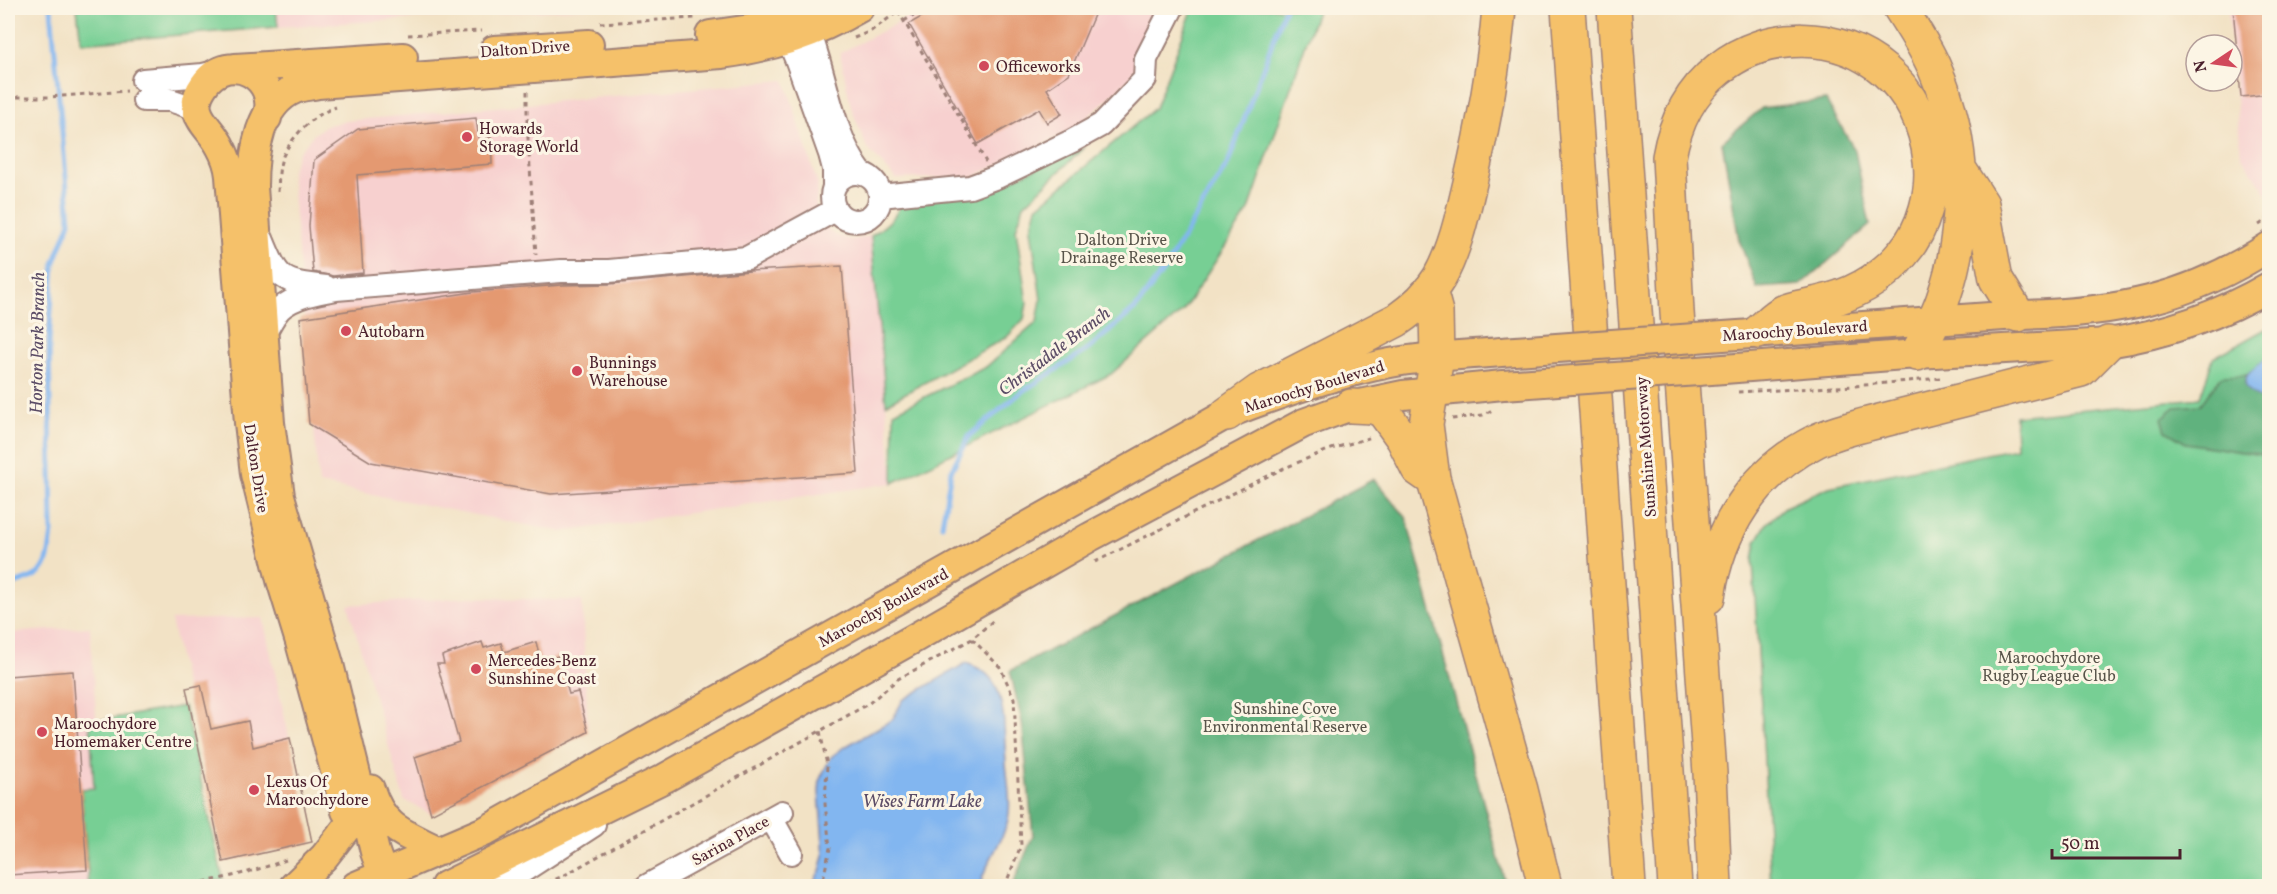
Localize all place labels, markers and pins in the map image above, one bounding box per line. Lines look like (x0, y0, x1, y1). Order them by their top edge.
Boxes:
place label: Officeworks (996, 57, 1081, 79)
marker: Officeworks (977, 59, 991, 73)
place label: Howards Storage World (479, 119, 579, 159)
marker: Howards Storage World (460, 130, 474, 144)
place label: Autobarn (358, 322, 425, 344)
marker: Autobarn (339, 324, 353, 338)
place label: Bunnings Warehouse (589, 353, 668, 393)
marker: Bunnings Warehouse (570, 364, 584, 378)
place label: Mercedes-Benz Sunshine Coast (488, 651, 597, 691)
marker: Mercedes-Benz Sunshine Coast (469, 662, 483, 676)
place label: Maroochydore Homemaker Centre (54, 714, 192, 754)
marker: Maroochydore Homemaker Centre (35, 725, 49, 739)
place label: Lexus Of Maroochydore (266, 772, 369, 812)
marker: Lexus Of Maroochydore (247, 783, 261, 797)

